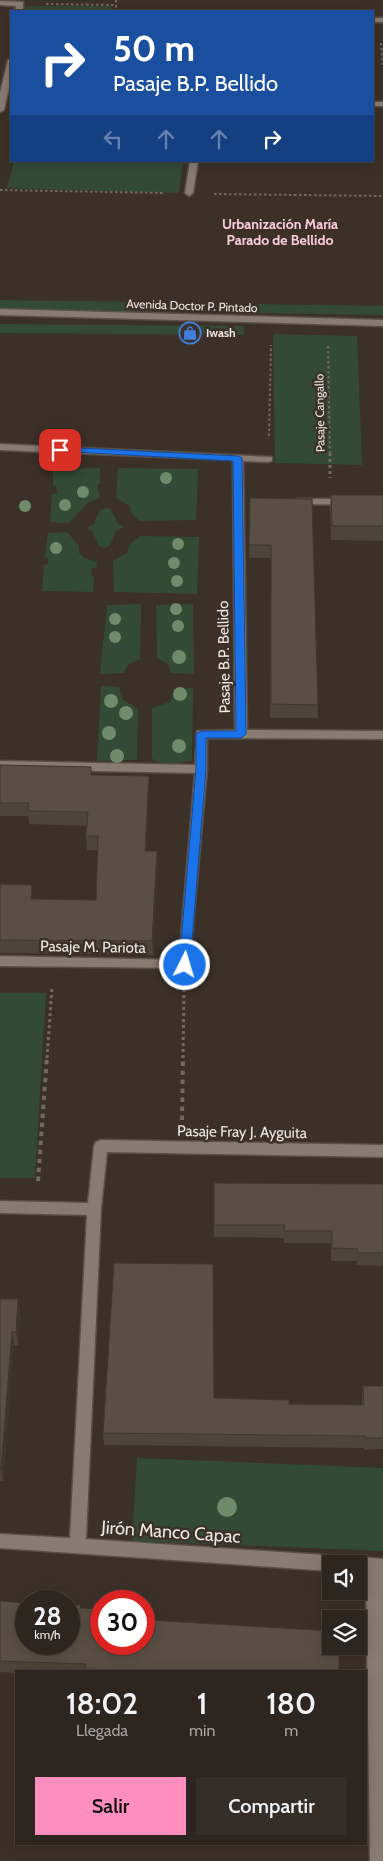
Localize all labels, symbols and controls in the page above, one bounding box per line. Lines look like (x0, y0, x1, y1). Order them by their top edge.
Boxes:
text: 50 m (113, 27, 195, 70)
icon: right (30, 30, 95, 95)
text: Pasaje B.P. Bellido (113, 70, 278, 97)
icon: left (99, 125, 127, 153)
icon: ahead (152, 125, 180, 153)
icon: ahead (205, 125, 233, 153)
icon: right (258, 125, 286, 153)
district label: Urbanización María Parado de Bellido (222, 215, 338, 249)
street label: Avenida Doctor P. Pintado (126, 296, 258, 315)
shop icon: Iwash (178, 321, 202, 345)
place label: Iwash (206, 325, 236, 340)
street label: Pasaje Cangallo (311, 373, 328, 452)
pin (39, 429, 81, 471)
icon: arrive (46, 436, 74, 464)
street label: Pasaje B.P. Bellido (214, 601, 234, 713)
street label: Pasaje M. Pariota (40, 937, 147, 957)
position arrow (158, 938, 210, 990)
street label: Pasaje Fray J. Ayguita (177, 1122, 308, 1142)
street label: Jirón Manco Capac (100, 1516, 241, 1548)
map controls (322, 1555, 367, 1655)
button: sound (322, 1555, 367, 1600)
speed limit sign: 30 (90, 1590, 155, 1655)
text: 28 (33, 1601, 62, 1631)
button: layers (322, 1610, 367, 1655)
text: km/h (34, 1627, 61, 1642)
text: 18:02 (66, 1685, 138, 1722)
text: 1 (197, 1685, 207, 1722)
text: 180 (266, 1685, 316, 1722)
text: Llegada (76, 1721, 128, 1740)
text: min (189, 1721, 215, 1740)
text: m (284, 1721, 298, 1740)
button: Salir (35, 1777, 186, 1835)
button: Compartir (196, 1777, 347, 1835)

